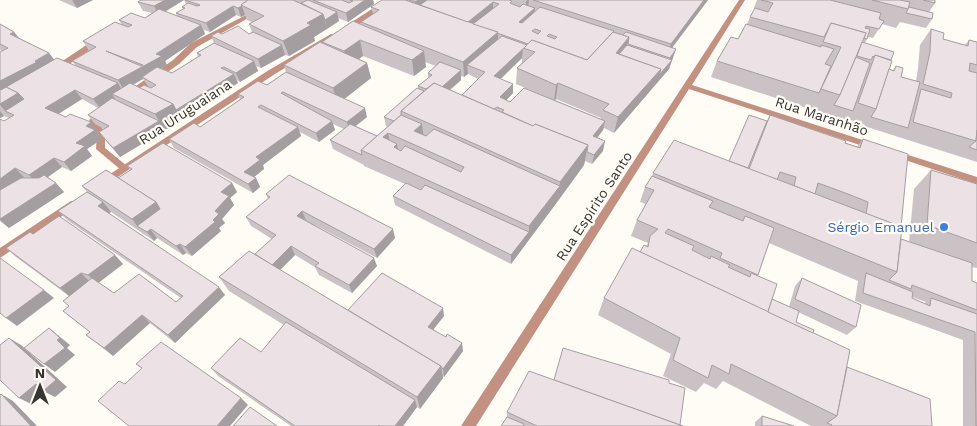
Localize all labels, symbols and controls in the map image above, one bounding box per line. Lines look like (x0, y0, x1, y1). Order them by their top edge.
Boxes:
street label: Rua Uruguaiana (136, 76, 234, 148)
street label: Rua Maranhão (773, 93, 871, 139)
street label: Rua Espírito Santo (553, 148, 635, 264)
place label: Sérgio Emanuel (827, 219, 935, 235)
marker: Sérgio Emanuel (938, 221, 950, 233)
north arrow (15, 361, 65, 411)
text: N (35, 365, 45, 381)

